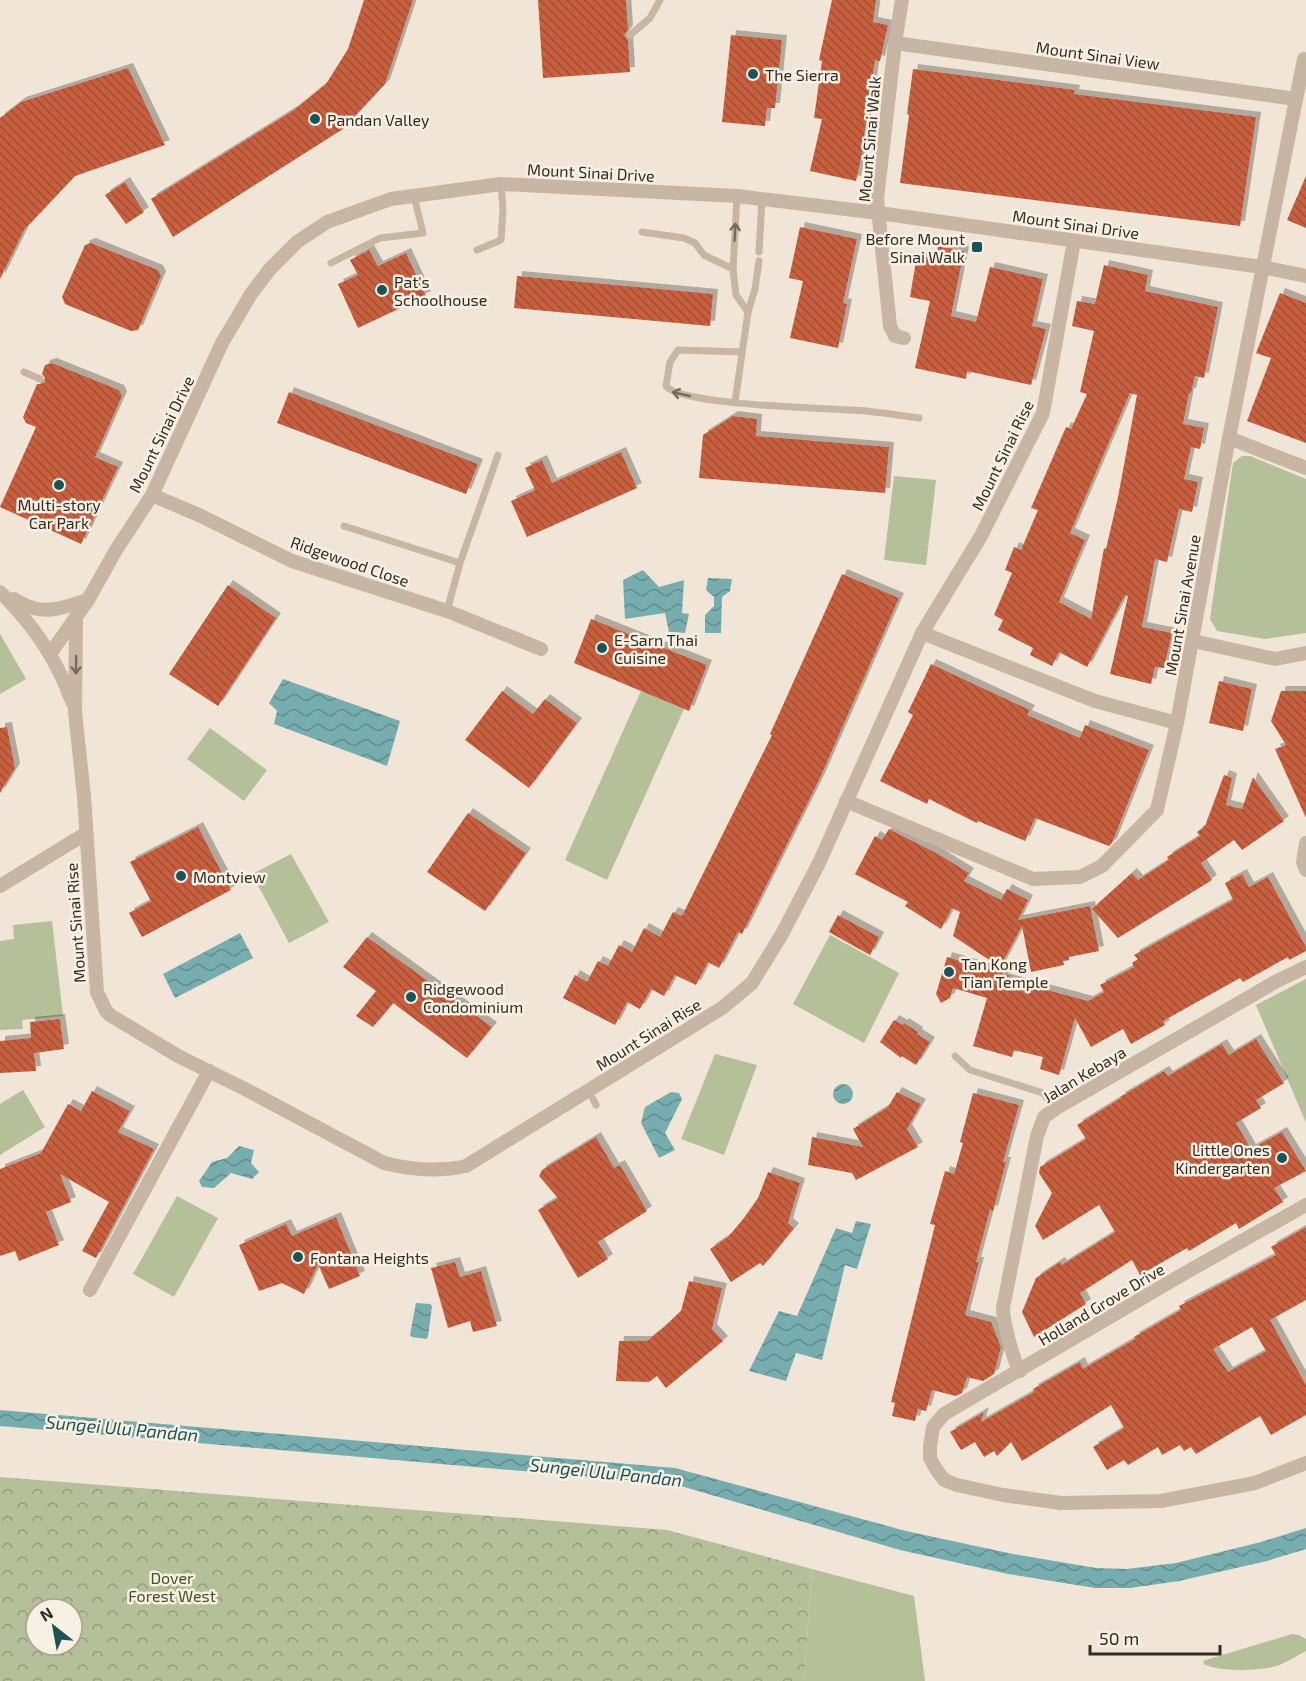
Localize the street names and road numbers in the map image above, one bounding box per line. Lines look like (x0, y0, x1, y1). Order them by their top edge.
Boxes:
street label: Mount Sinai View (1035, 37, 1161, 73)
street label: Mount Sinai Walk (854, 75, 884, 203)
street label: Mount Sinai Drive (527, 159, 655, 185)
street label: Mount Sinai Drive (1011, 206, 1141, 242)
street label: Mount Sinai Drive (124, 372, 198, 496)
street label: Mount Sinai Rise (967, 397, 1037, 513)
street label: Ridgewood Close (288, 532, 412, 590)
street label: Mount Sinai Avenue (1160, 533, 1204, 677)
street label: Mount Sinai Rise (61, 862, 89, 984)
street label: Mount Sinai Rise (592, 994, 704, 1074)
street label: Jalan Kebaya (1039, 1042, 1129, 1106)
street label: Holland Grove Drive (1034, 1259, 1168, 1349)

